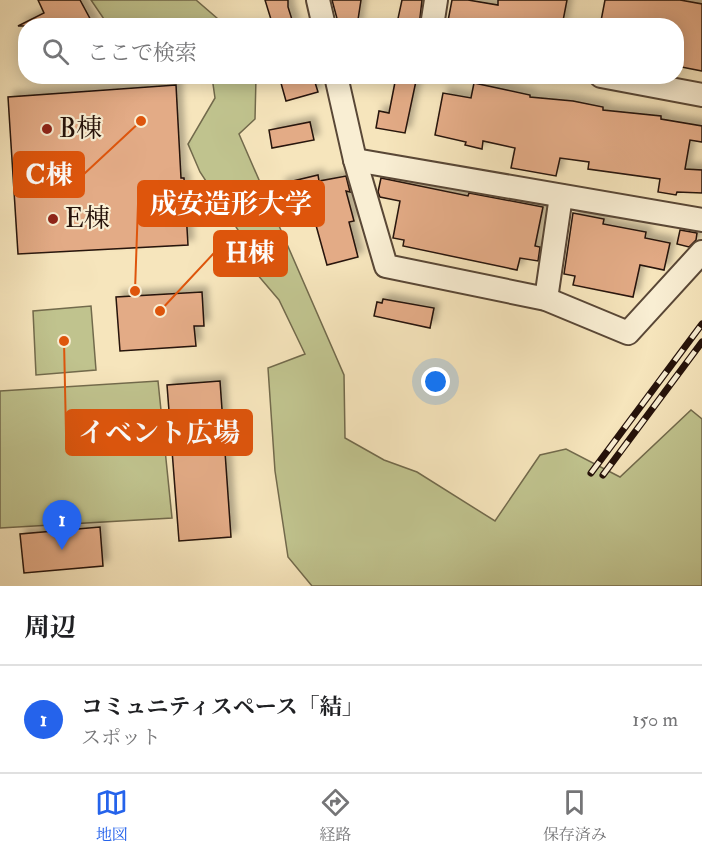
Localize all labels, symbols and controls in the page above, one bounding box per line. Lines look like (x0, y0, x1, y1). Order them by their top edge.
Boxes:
search box (18, 18, 684, 84)
icon: search (39, 35, 72, 68)
text: ここで検索 (87, 39, 197, 67)
place label: B棟 (59, 113, 102, 145)
marker: B棟 (40, 122, 54, 136)
callout: C棟 (14, 152, 84, 197)
text: C棟 (26, 159, 72, 192)
callout: 成安造形大学 (138, 181, 324, 226)
text: 成安造形大学 (150, 188, 312, 221)
place label: E棟 (65, 203, 110, 235)
marker: E棟 (46, 212, 60, 226)
callout: H棟 (214, 231, 287, 276)
text: H棟 (225, 237, 275, 270)
your location (421, 367, 450, 396)
callout: イベント広場 (66, 410, 252, 455)
text: イベント広場 (78, 417, 240, 450)
pin: 1 (42, 500, 82, 550)
text: 周辺 (24, 612, 76, 644)
text: コミュニティスペース「結」 (81, 693, 364, 721)
text: 1 (40, 707, 47, 732)
text: 150 m (632, 707, 678, 732)
text: スポット (81, 725, 161, 750)
tab: 地図 (95, 786, 128, 845)
tab: 経路 (319, 786, 352, 845)
tab: 保存済み (543, 786, 607, 845)

